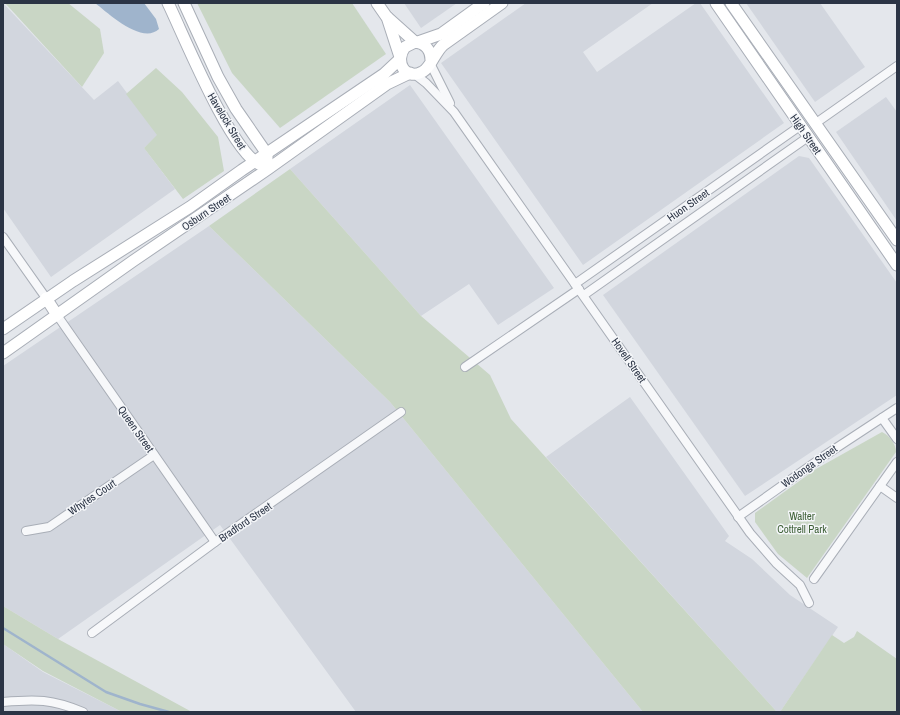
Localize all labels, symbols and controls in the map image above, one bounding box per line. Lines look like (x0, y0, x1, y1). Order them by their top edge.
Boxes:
street label: Havelock Street (205, 90, 250, 152)
street label: High Street (787, 111, 825, 157)
street label: Huon Street (664, 185, 712, 225)
street label: Osburn Street (179, 190, 234, 234)
street label: Hovell Street (608, 335, 650, 386)
street label: Queen Street (115, 403, 157, 455)
street label: Wodonga Street (778, 441, 840, 490)
street label: Whytes Court (65, 476, 119, 518)
street label: Bradford Street (216, 499, 275, 545)
park label: Walter Cottrell Park (777, 509, 827, 536)

